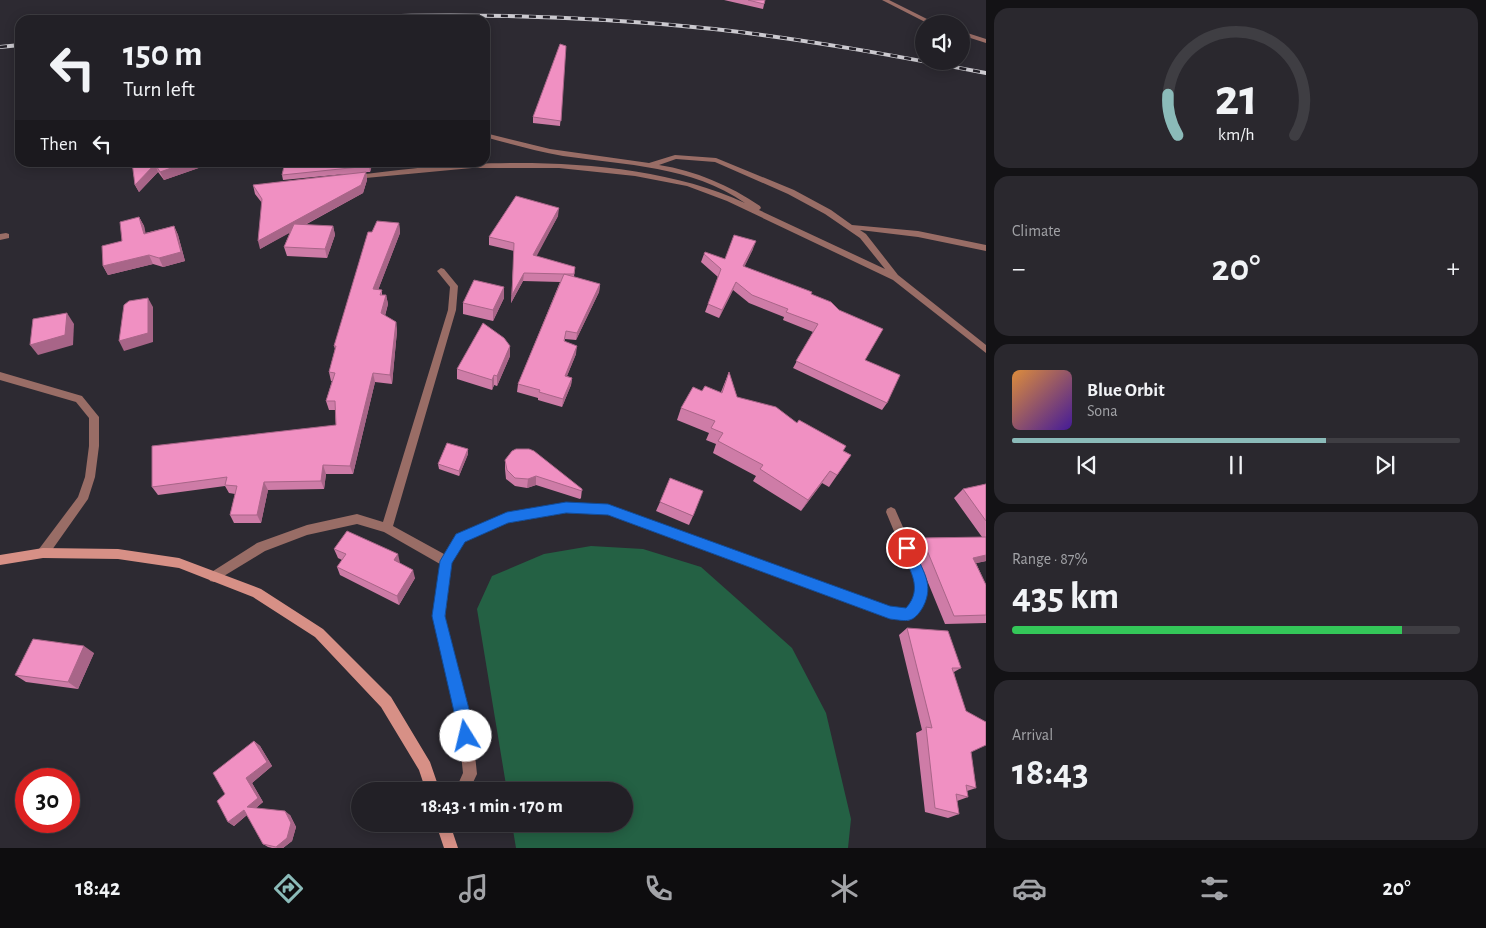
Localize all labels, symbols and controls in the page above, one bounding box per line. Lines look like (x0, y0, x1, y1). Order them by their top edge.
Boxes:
map controls (915, 15, 970, 70)
button: sound (915, 15, 970, 70)
icon: left (40, 35, 105, 100)
text: 150 m (123, 37, 203, 72)
text: 21 (1214, 72, 1258, 124)
text: Turn left (123, 78, 195, 100)
text: km/h (1218, 126, 1254, 144)
icon: left (88, 130, 116, 158)
text: Then (40, 135, 78, 154)
text: Climate (1012, 223, 1061, 239)
text: 20° (1212, 250, 1260, 288)
text: − (1012, 255, 1025, 283)
text: + (1447, 255, 1460, 283)
text: Blue Orbit (1087, 381, 1165, 400)
text: Sona (1087, 403, 1118, 419)
icon: previous (1073, 451, 1101, 479)
icon: pause (1222, 451, 1250, 479)
icon: next (1371, 451, 1399, 479)
pin (886, 527, 928, 569)
icon: arrive (893, 534, 921, 562)
text: Range · 87% (1012, 551, 1088, 567)
text: 435 km (1012, 578, 1119, 616)
position arrow (439, 709, 491, 761)
text: Arrival (1012, 727, 1053, 743)
text: 18:43 (1012, 754, 1089, 792)
speed limit sign: 30 (15, 768, 80, 833)
text: 18:43 · 1 min · 170 m (421, 797, 563, 816)
icon: directions (271, 871, 306, 906)
icon: music (456, 871, 491, 906)
icon: phone (641, 871, 676, 906)
icon: climate (827, 871, 862, 906)
icon: car (1012, 871, 1047, 906)
icon: filters (1197, 871, 1232, 906)
text: 18:42 (75, 877, 120, 899)
text: 20° (1382, 877, 1411, 899)

